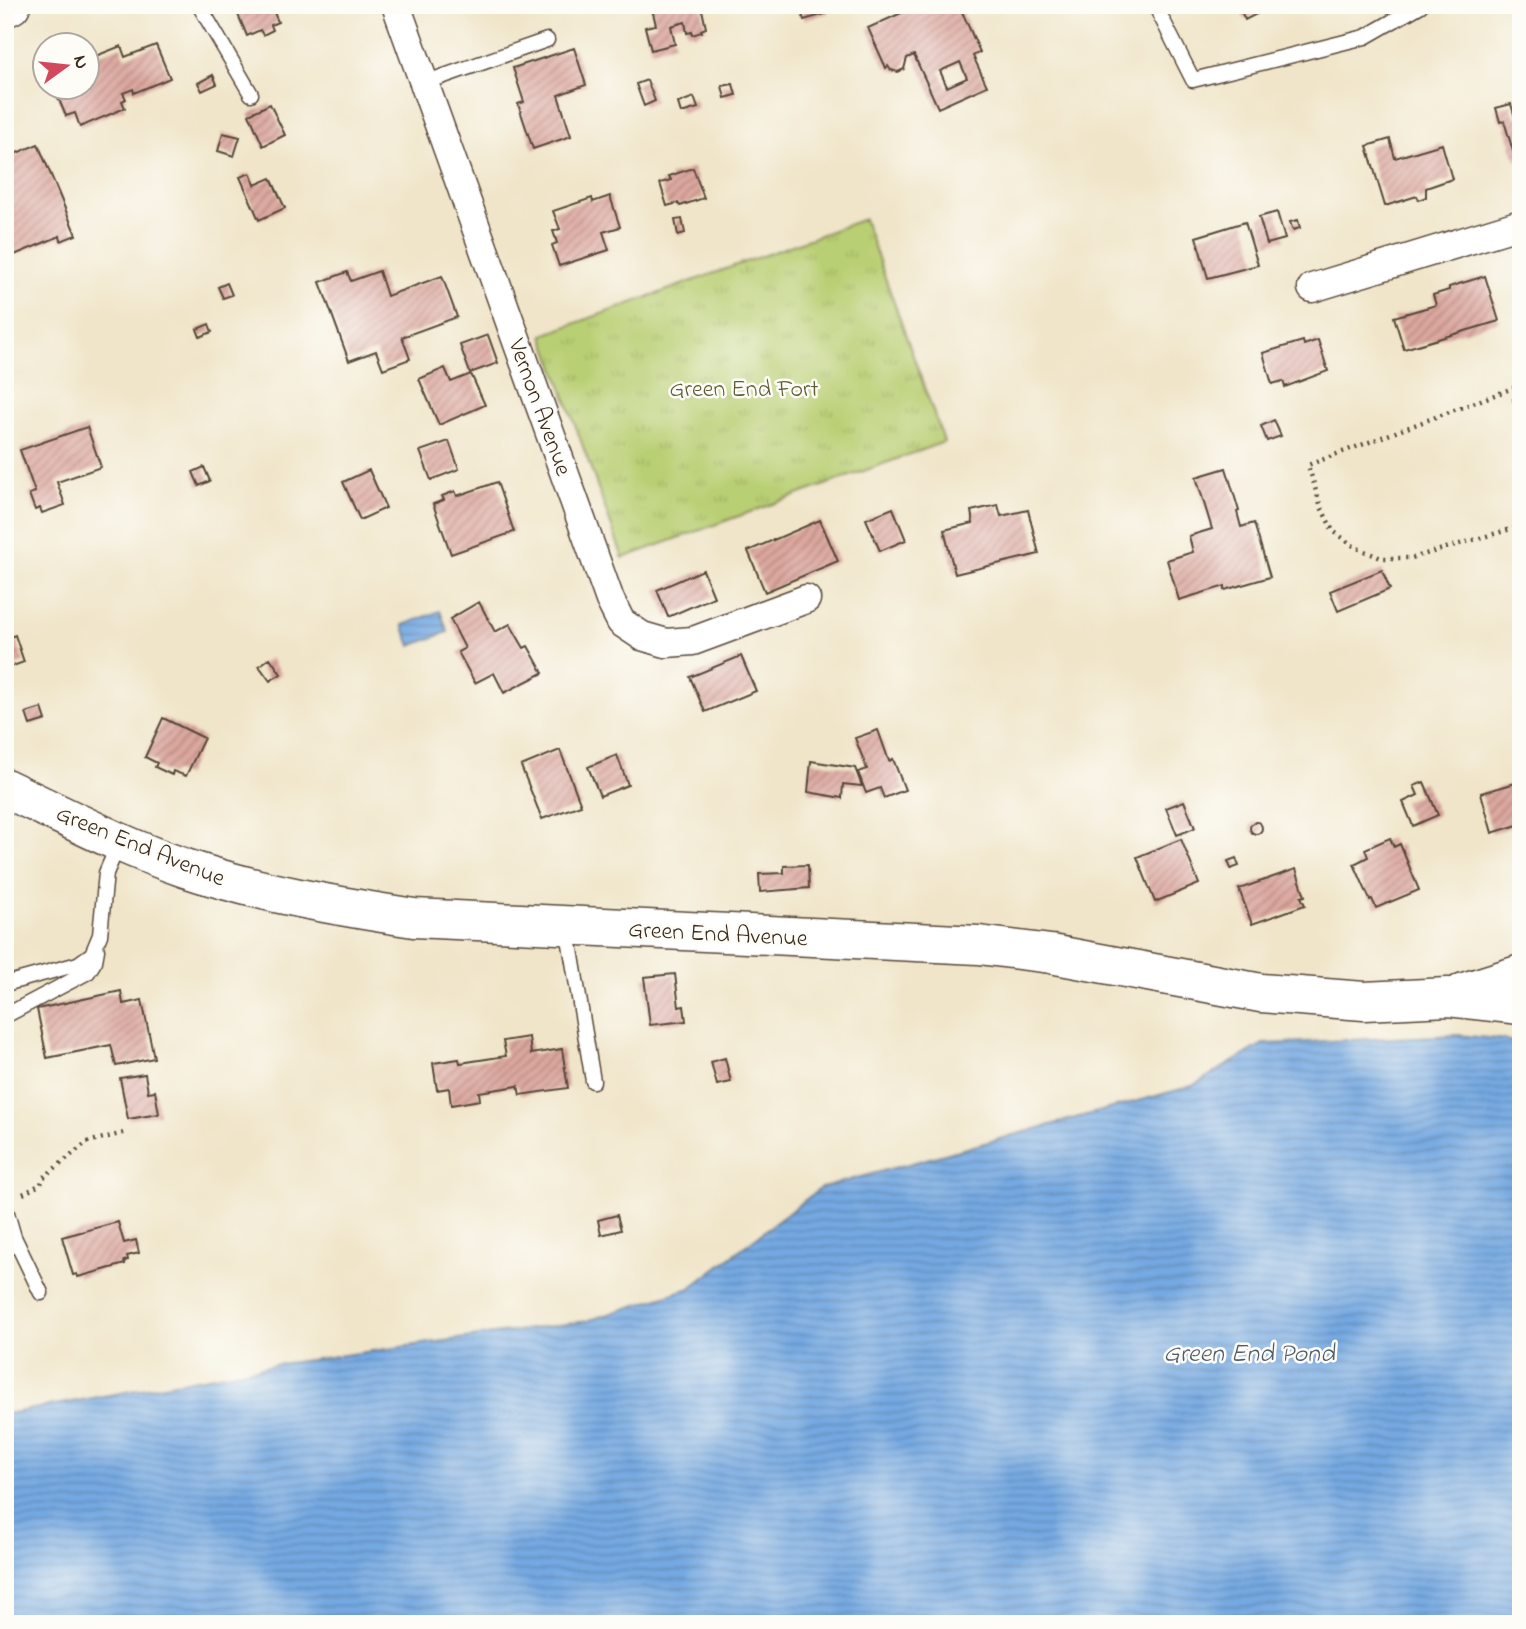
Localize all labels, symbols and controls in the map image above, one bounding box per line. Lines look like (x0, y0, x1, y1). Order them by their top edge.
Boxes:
north arrow (32, 32, 102, 102)
text: N (65, 53, 95, 72)
street label: Vernon Avenue (497, 334, 580, 481)
park label: Green End Fort (669, 373, 819, 408)
street label: Green End Avenue (50, 797, 230, 897)
street label: Green End Avenue (627, 913, 809, 958)
water label: Green End Pond (1163, 1336, 1336, 1374)

